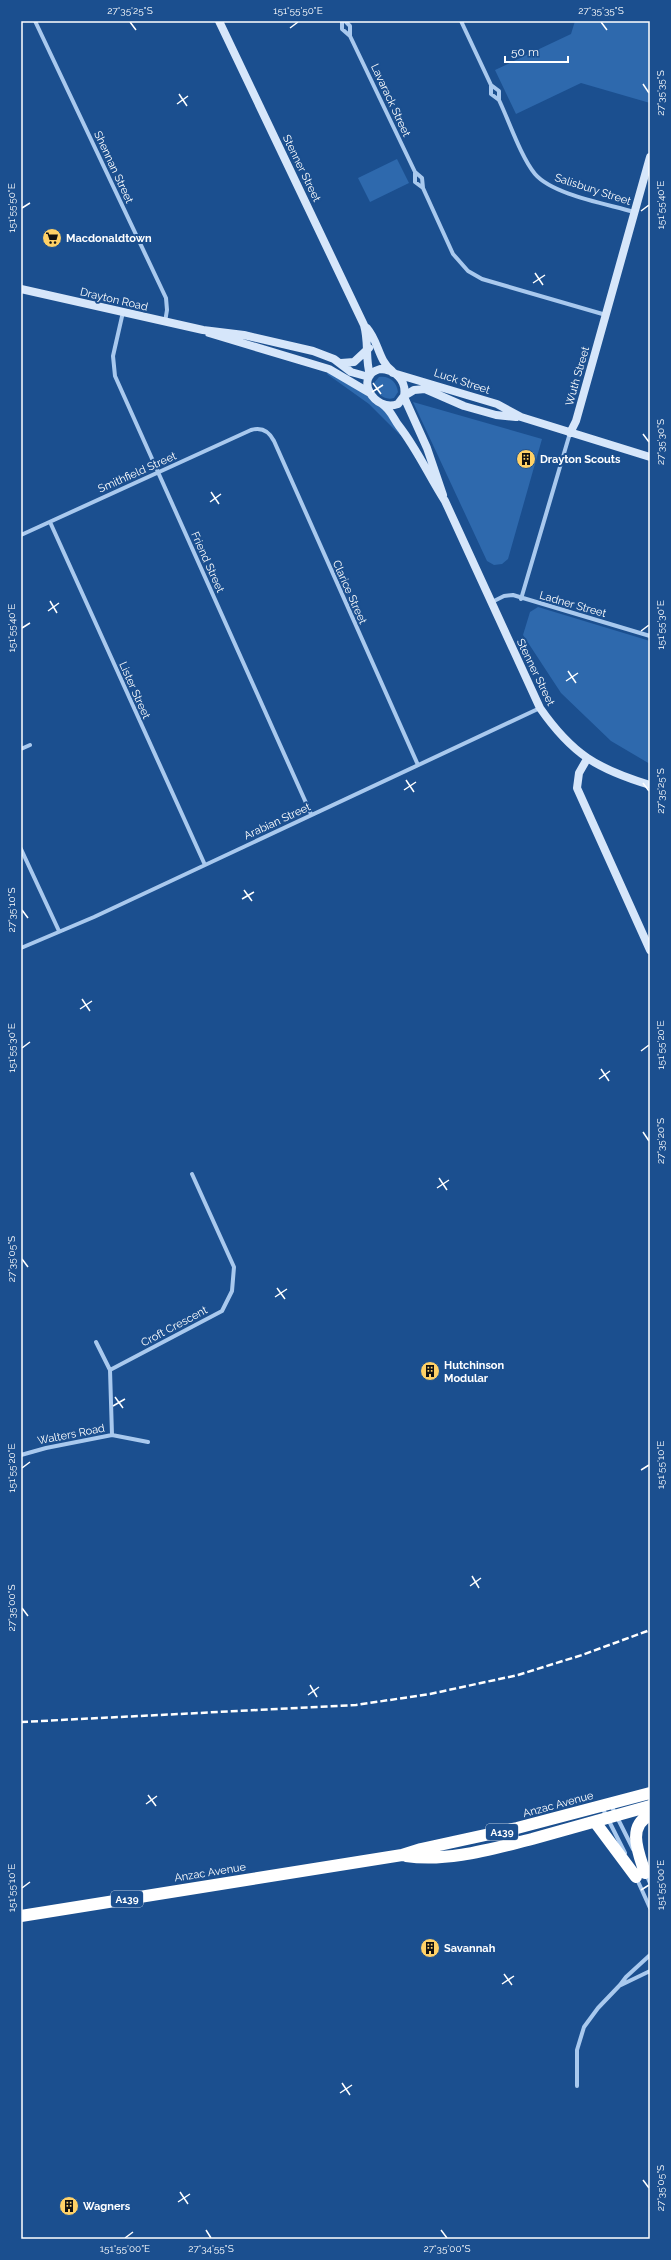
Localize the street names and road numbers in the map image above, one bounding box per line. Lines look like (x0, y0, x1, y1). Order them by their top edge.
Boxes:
street label: Lavarack Street (368, 62, 413, 139)
street label: Shennan Street (91, 129, 136, 206)
street label: Stenner Street (280, 133, 323, 204)
street label: Salisbury Street (553, 171, 633, 208)
street label: Drayton Road (79, 285, 149, 314)
street label: Wuth Street (563, 345, 592, 407)
street label: Luck Street (432, 366, 492, 397)
street label: Smithfield Street (96, 449, 179, 496)
street label: Friend Street (188, 530, 227, 595)
street label: Clarice Street (330, 558, 370, 626)
street label: Ladner Street (538, 589, 608, 620)
street label: Stenner Street (514, 637, 557, 708)
street label: Lister Street (116, 660, 153, 721)
street label: Arabian Street (242, 800, 313, 843)
street label: Croft Crescent (139, 1303, 210, 1349)
street label: Walters Road (36, 1422, 106, 1447)
street label: Anzac Avenue (522, 1789, 595, 1820)
road number: A139 (486, 1824, 518, 1840)
street label: Anzac Avenue (173, 1860, 247, 1885)
road number: A139 (111, 1891, 143, 1907)

